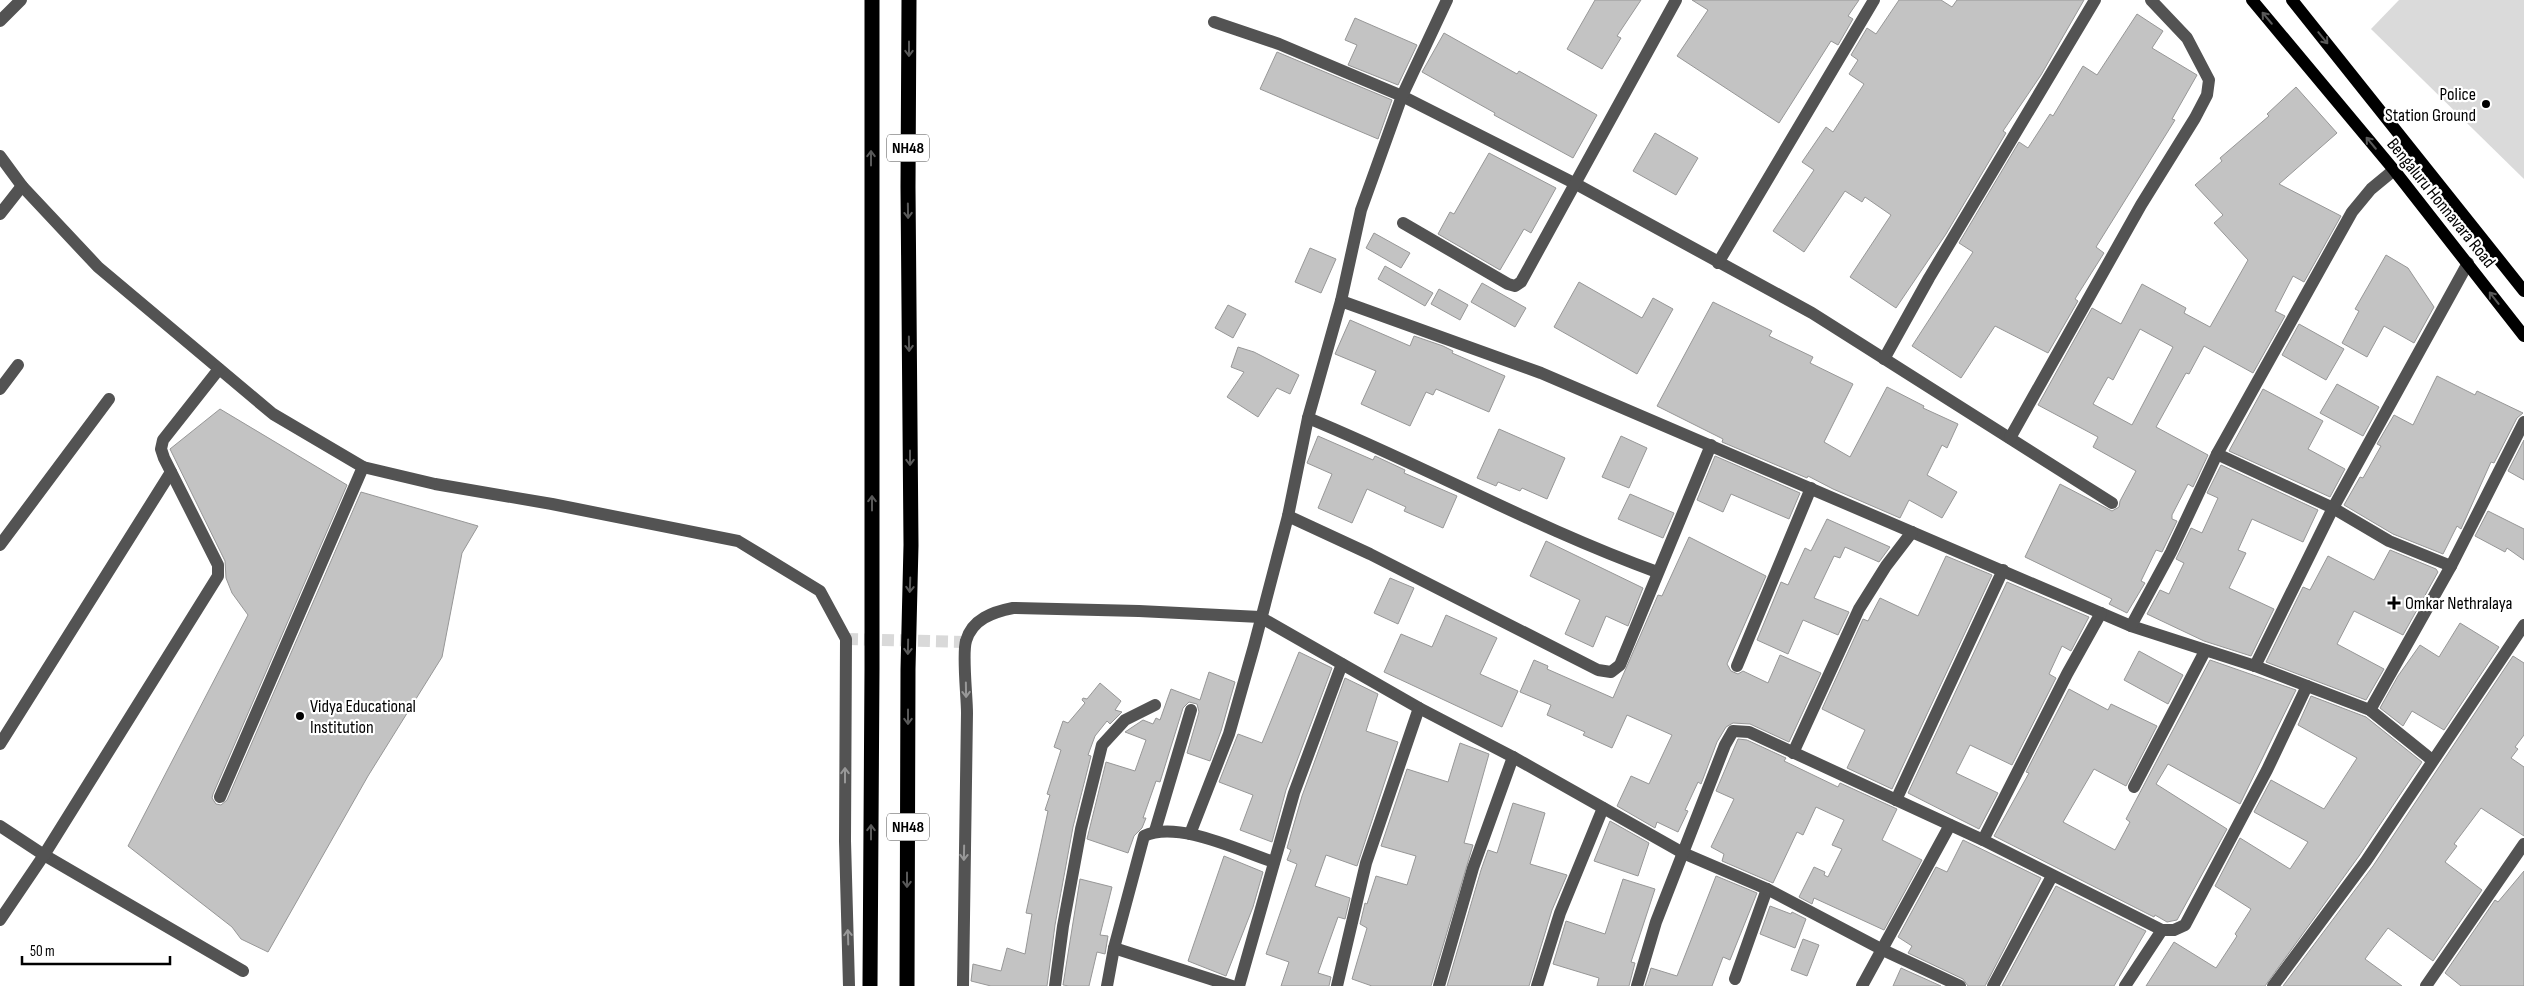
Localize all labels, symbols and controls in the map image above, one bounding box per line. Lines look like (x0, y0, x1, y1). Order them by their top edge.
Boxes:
one-way arrow (2262, 12, 2273, 25)
one-way arrow (2317, 31, 2328, 44)
one-way arrow (904, 40, 914, 56)
place label: Police Station Ground (2385, 84, 2476, 126)
marker: Police Station Ground (2480, 98, 2492, 110)
road number: NH48 (887, 134, 929, 162)
street label: Bengaluru Honnavara Road (2382, 134, 2500, 272)
one-way arrow (2366, 137, 2377, 150)
one-way arrow (866, 150, 876, 166)
one-way arrow (903, 202, 913, 219)
one-way arrow (2489, 292, 2500, 305)
one-way arrow (904, 336, 914, 352)
one-way arrow (905, 450, 915, 466)
one-way arrow (867, 495, 877, 512)
one-way arrow (905, 577, 914, 593)
place label: Omkar Nethralaya (2405, 593, 2512, 614)
marker: Omkar Nethralaya (2387, 596, 2401, 610)
one-way arrow (903, 638, 913, 655)
one-way arrow (962, 682, 971, 698)
place label: Vidya Educational Institution (310, 696, 416, 738)
one-way arrow (903, 709, 913, 725)
marker: Vidya Educational Institution (294, 710, 306, 722)
one-way arrow (840, 767, 850, 784)
road number: NH48 (887, 814, 929, 840)
one-way arrow (866, 825, 876, 841)
one-way arrow (959, 844, 969, 861)
one-way arrow (902, 872, 912, 888)
one-way arrow (843, 930, 853, 946)
scale bar (22, 934, 170, 966)
text: 50 m (30, 942, 55, 961)

